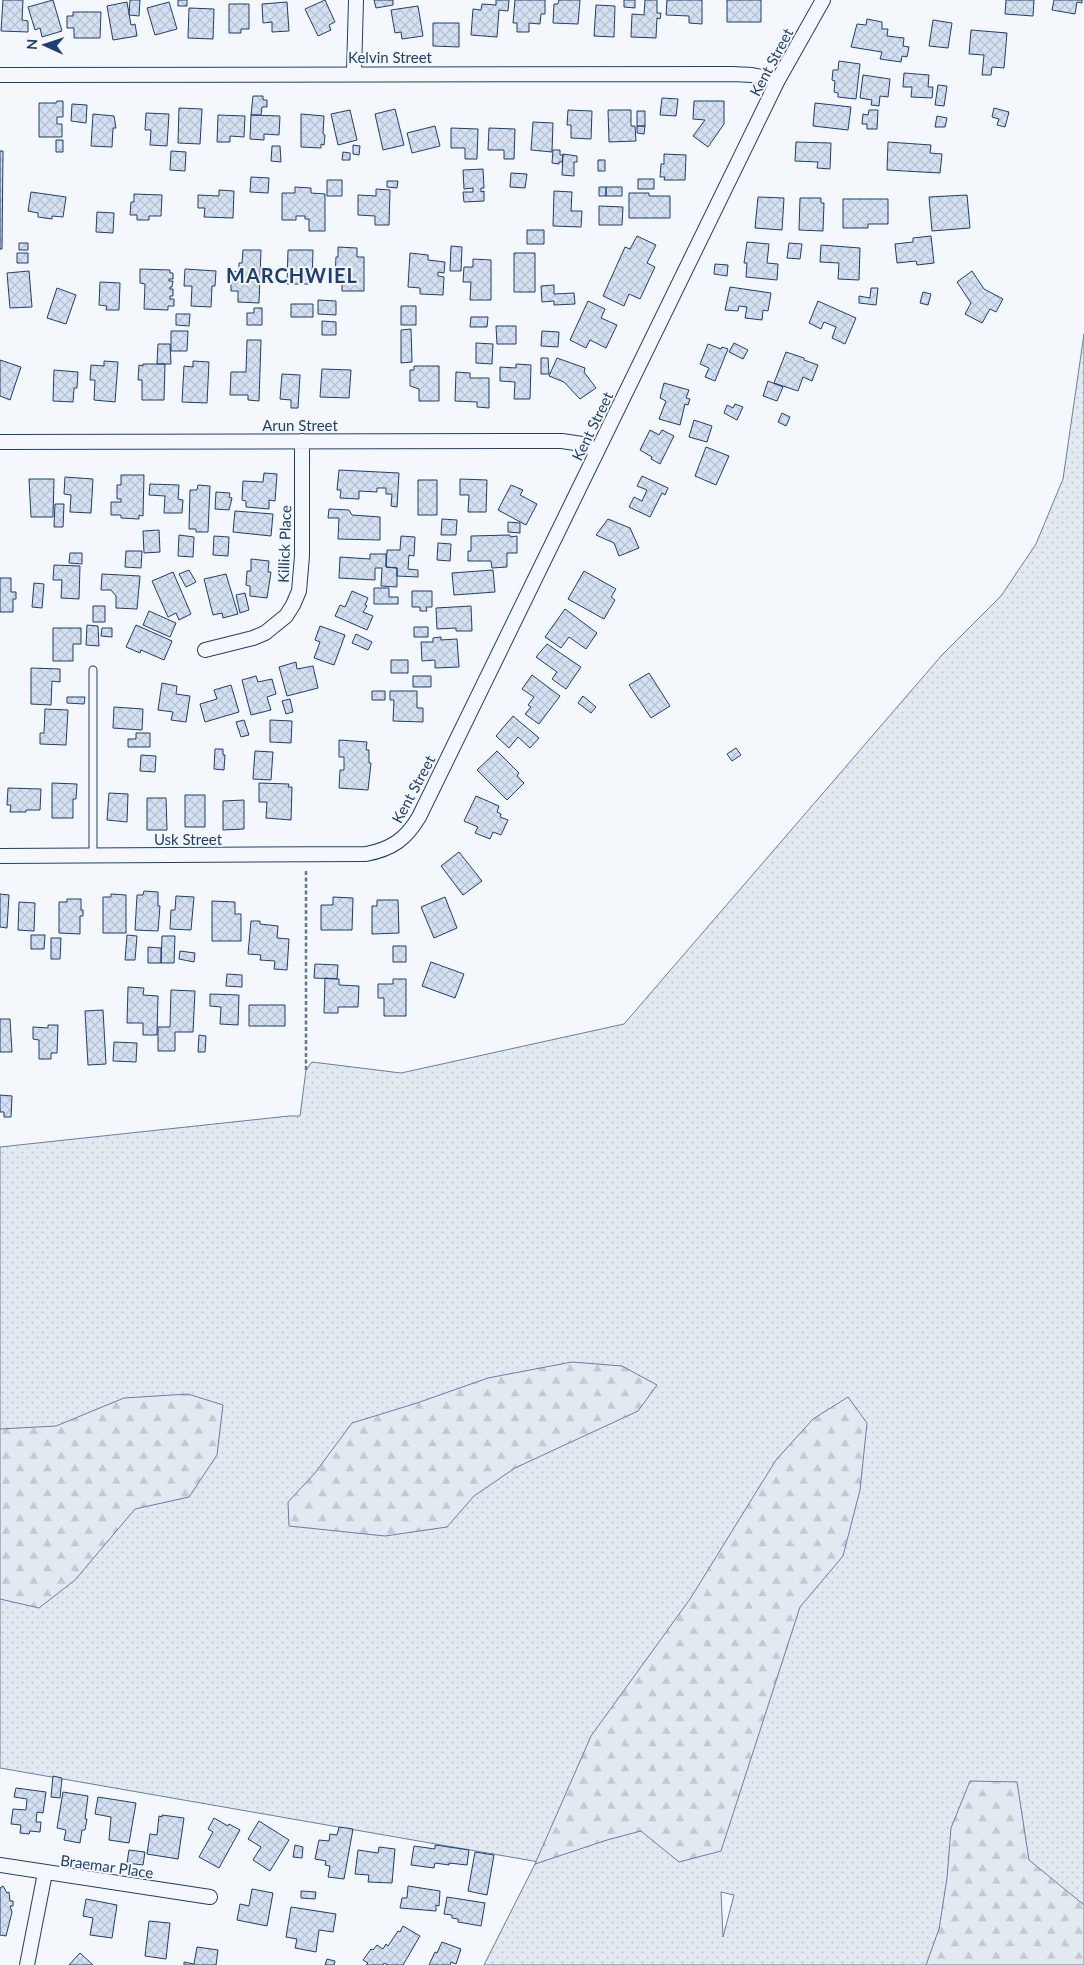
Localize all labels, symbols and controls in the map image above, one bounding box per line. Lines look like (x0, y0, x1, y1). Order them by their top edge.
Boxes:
north arrow (20, 20, 70, 70)
street label: Kent Street (746, 24, 797, 99)
text: N (23, 38, 40, 50)
street label: Kelvin Street (348, 48, 433, 66)
district label: MARCHWIEL (226, 263, 358, 287)
street label: Kent Street (568, 388, 617, 463)
street label: Arun Street (262, 416, 338, 434)
street label: Killick Place (274, 505, 294, 583)
street label: Kent Street (388, 751, 439, 826)
street label: Usk Street (154, 830, 223, 848)
street label: Braemar Place (59, 1851, 155, 1881)

